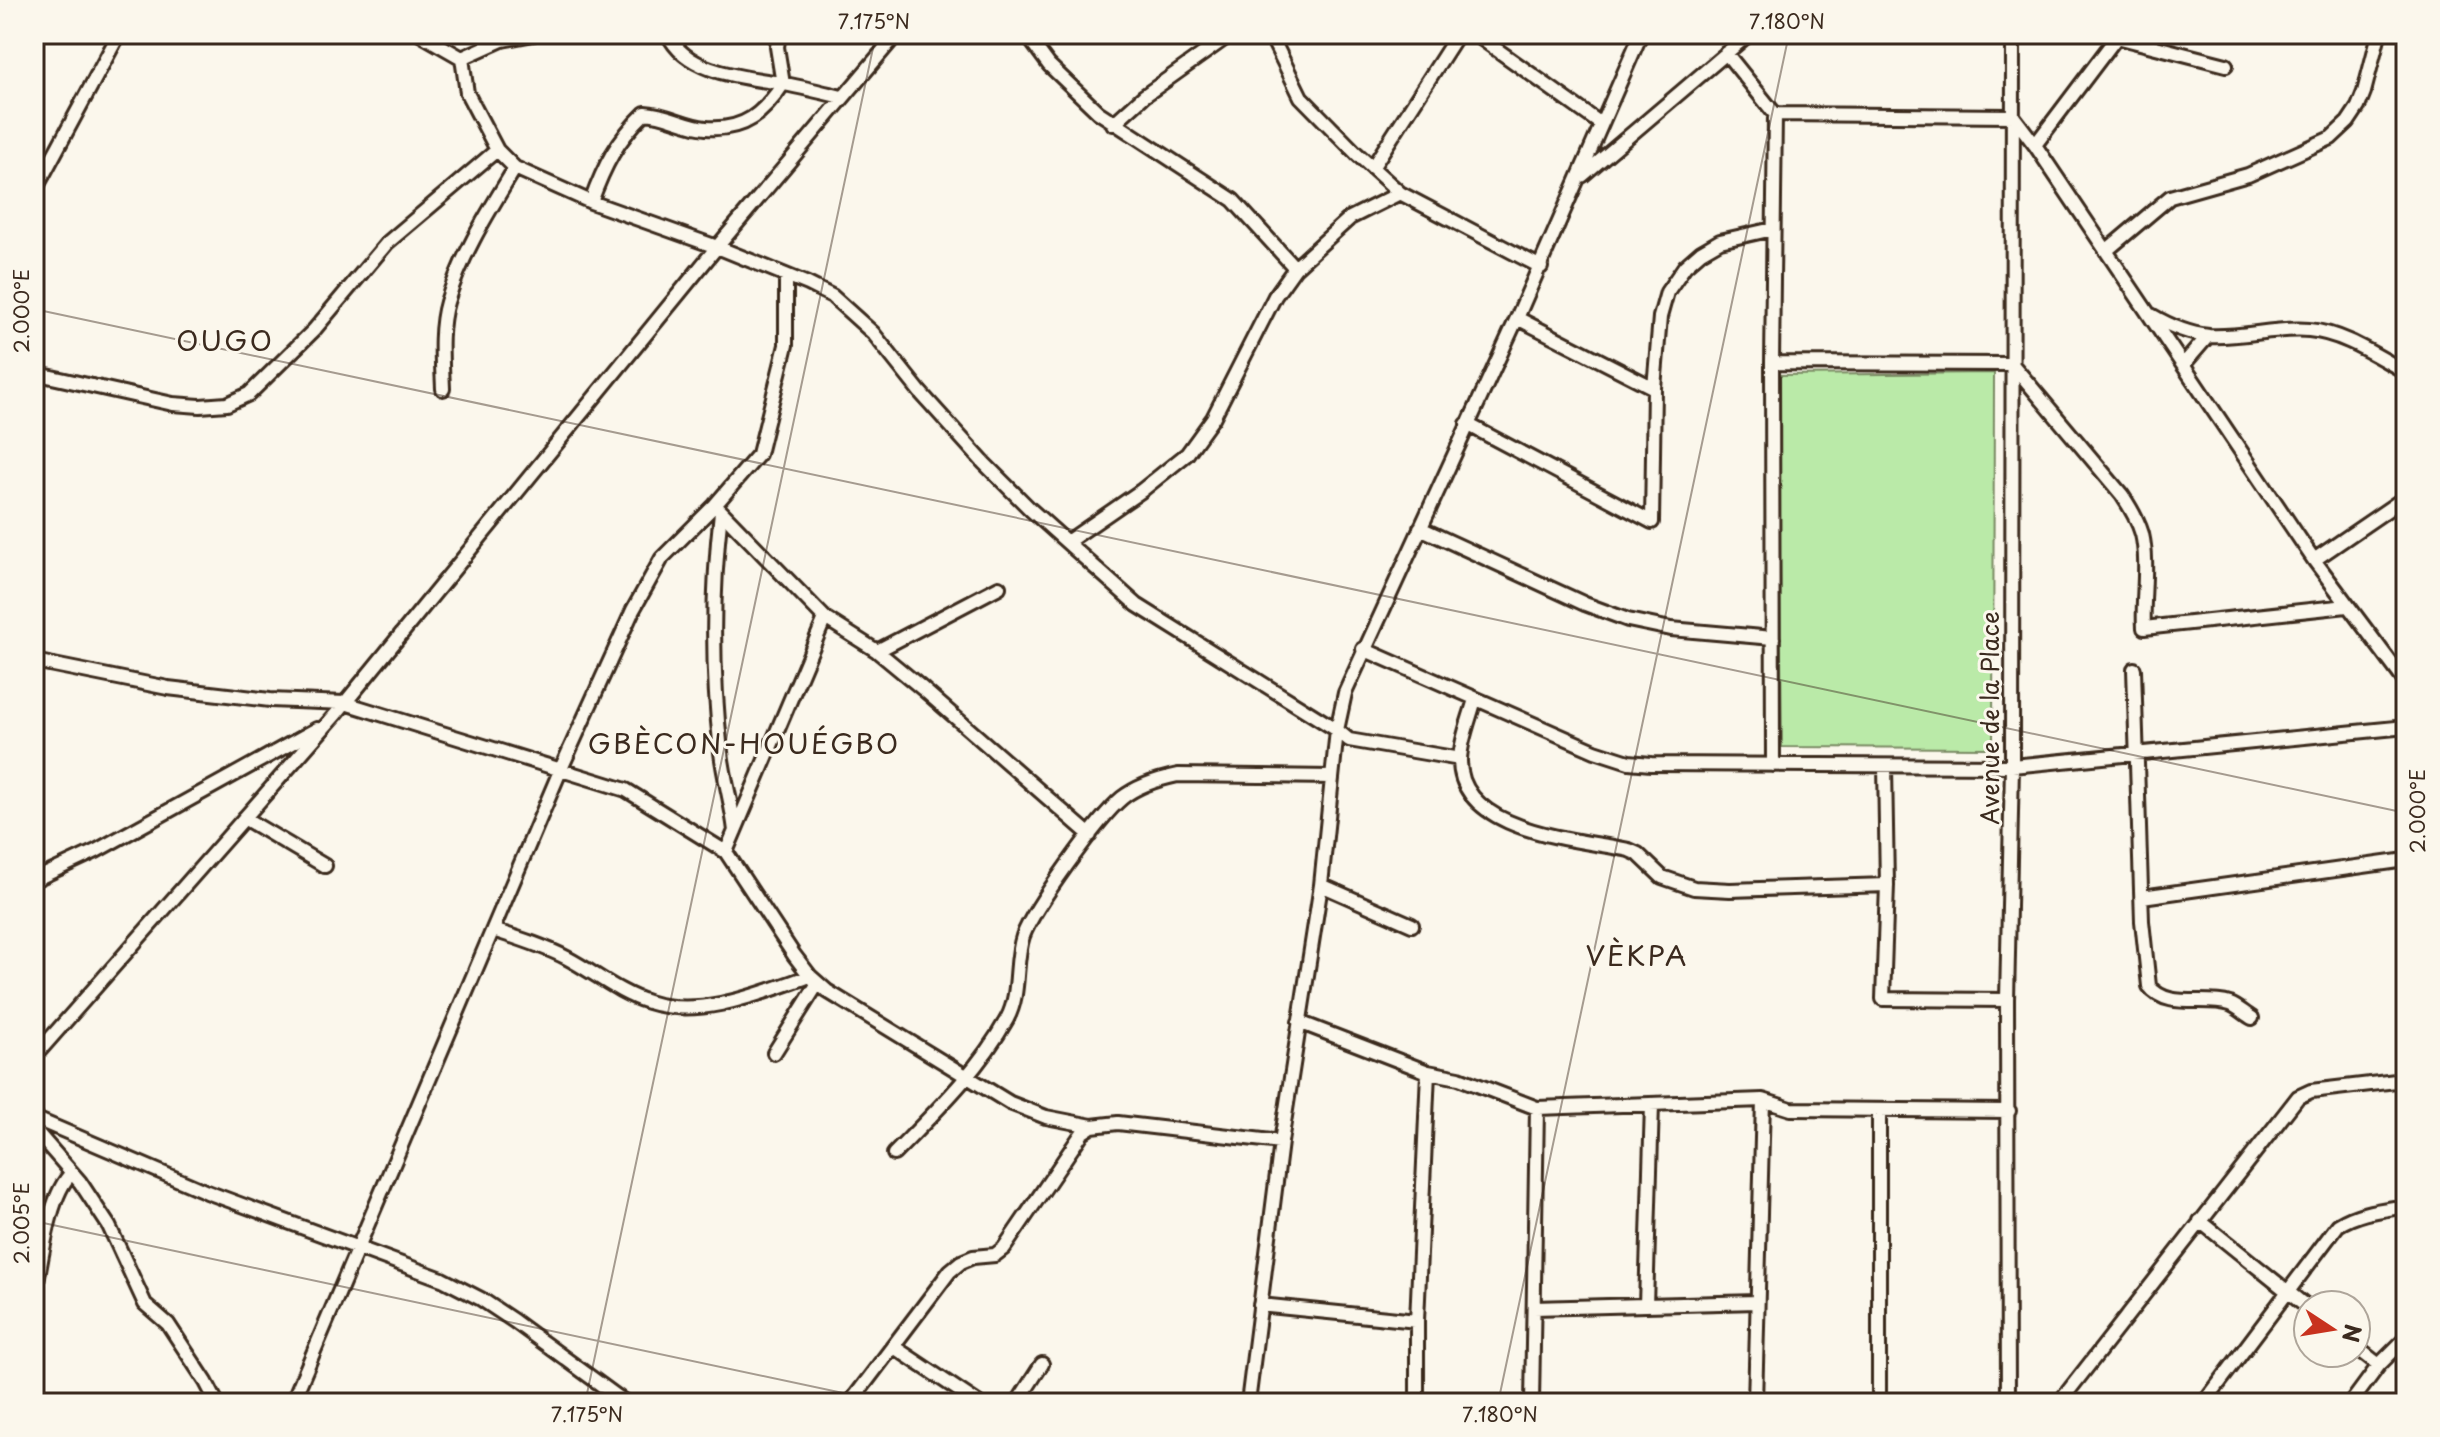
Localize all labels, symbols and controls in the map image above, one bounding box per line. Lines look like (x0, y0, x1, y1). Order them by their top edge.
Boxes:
text: 7.175°N (838, 6, 910, 36)
text: 7.180°N (1749, 6, 1825, 36)
text: 2.000°E (6, 269, 36, 353)
district label: OUGO (176, 318, 274, 361)
street label: Avenue de la Place (1971, 611, 2007, 825)
district label: GBÈCON-HOUÉGBO (588, 721, 900, 764)
text: 2.000°E (2402, 769, 2432, 853)
district label: VÈKPA (1585, 933, 1689, 976)
text: 2.005°E (6, 1182, 36, 1264)
north arrow (2292, 1289, 2372, 1369)
text: N (2335, 1322, 2371, 1345)
text: 7.175°N (551, 1399, 623, 1429)
text: 7.180°N (1462, 1399, 1538, 1429)

